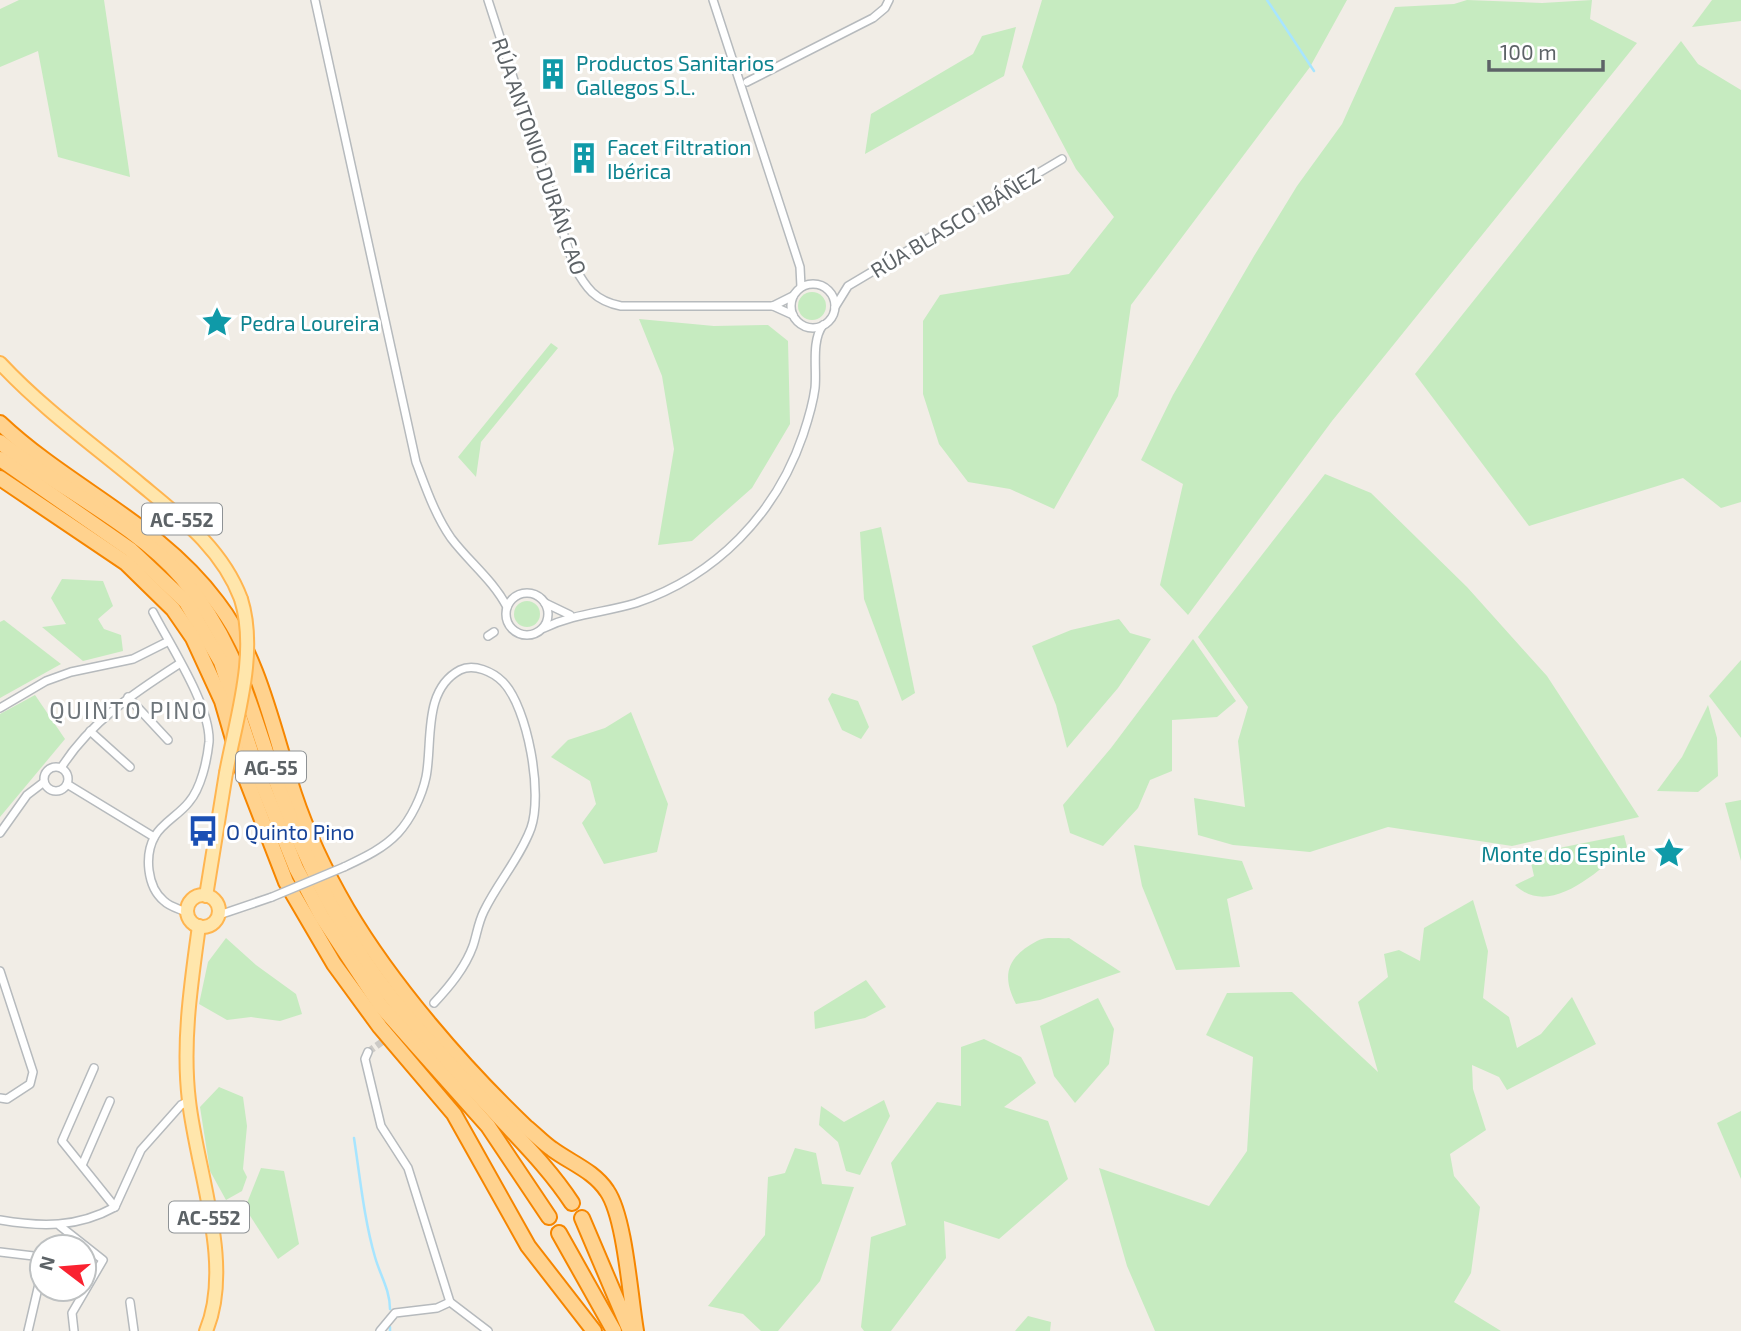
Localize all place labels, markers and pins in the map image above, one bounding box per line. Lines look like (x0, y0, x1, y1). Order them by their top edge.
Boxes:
place label: Productos Sanitarios Gallegos S.L. (576, 50, 775, 99)
building icon: Productos Sanitarios Gallegos S.L. (536, 57, 570, 91)
place label: Facet Filtration Ibérica (607, 134, 751, 183)
building icon: Facet Filtration Ibérica (567, 141, 601, 175)
place icon: Pedra Loureira (200, 305, 234, 339)
place label: Pedra Loureira (240, 310, 379, 335)
bus stop icon: O Quinto Pino (186, 814, 220, 848)
place label: O Quinto Pino (226, 819, 354, 845)
place icon: Monte do Espinle (1652, 836, 1686, 870)
place label: Monte do Espinle (1481, 841, 1646, 866)

